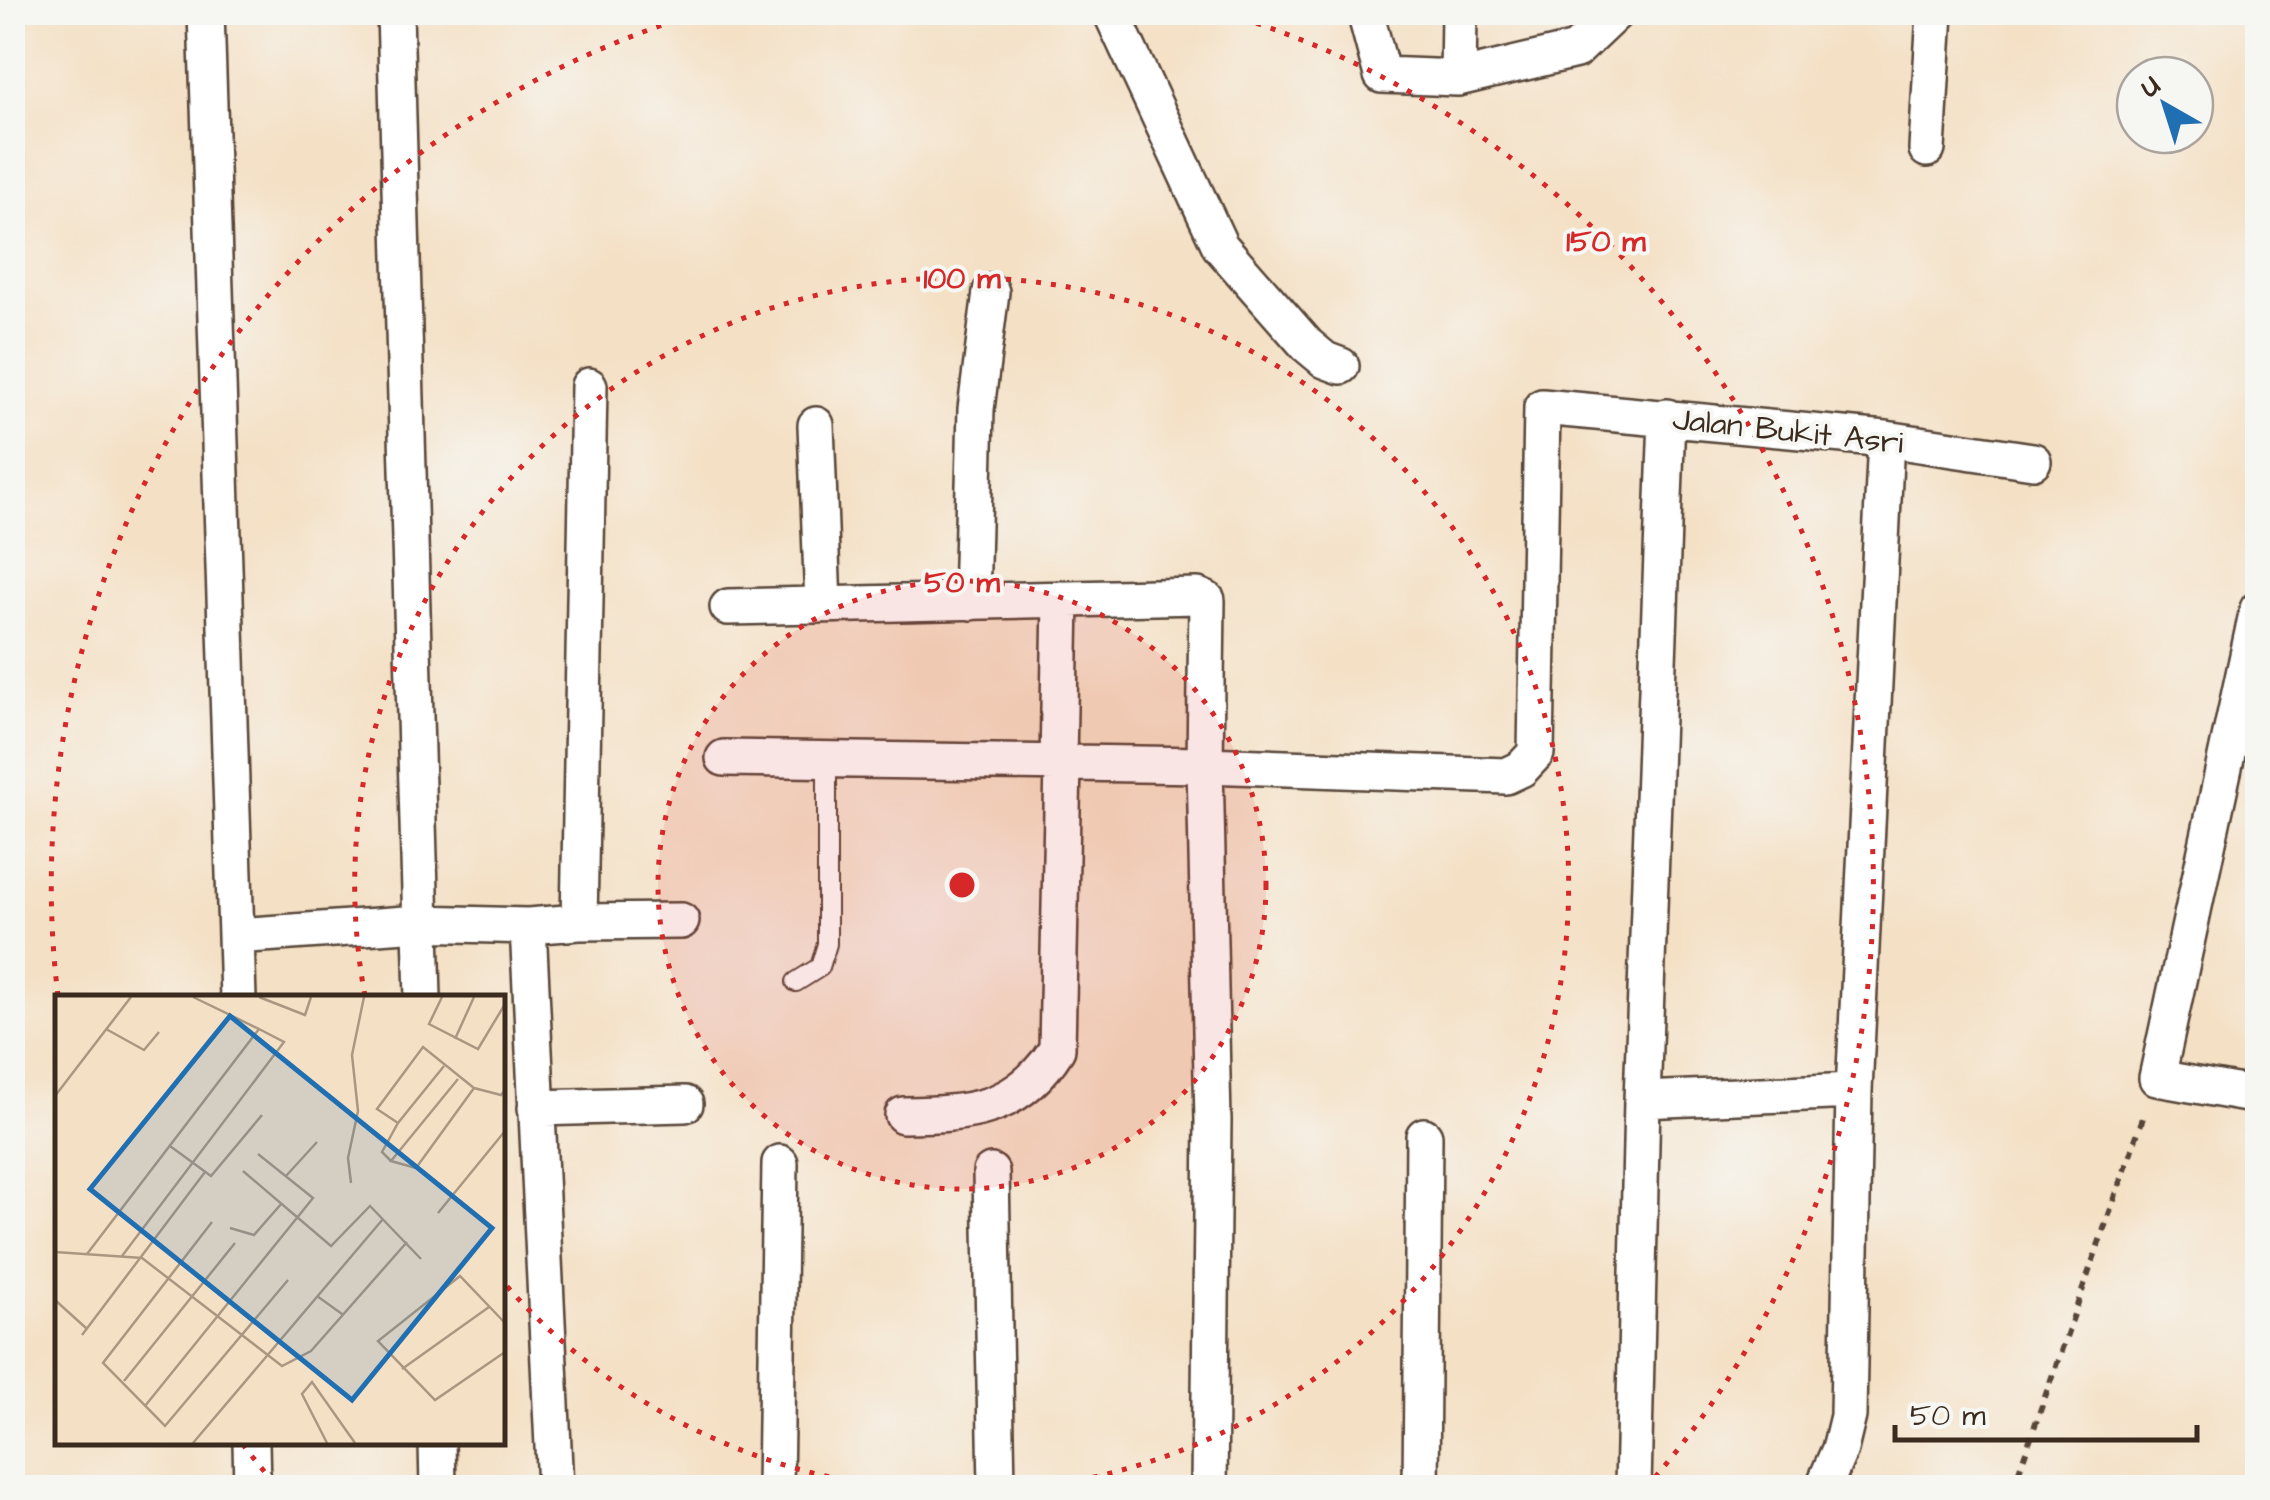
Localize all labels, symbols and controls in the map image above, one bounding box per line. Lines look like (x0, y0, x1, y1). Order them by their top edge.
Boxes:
north arrow (2115, 55, 2215, 155)
text: U (2132, 66, 2169, 107)
text: 150 m (1566, 221, 1646, 263)
text: 100 m (923, 258, 1001, 300)
street label: Jalan Bukit Asri (1670, 397, 1906, 466)
text: 50 m (924, 562, 1000, 604)
centre of rings (944, 867, 980, 903)
inset map (55, 995, 505, 1445)
scale bar (1895, 1380, 2198, 1442)
text: 50 m (1910, 1395, 1986, 1437)

